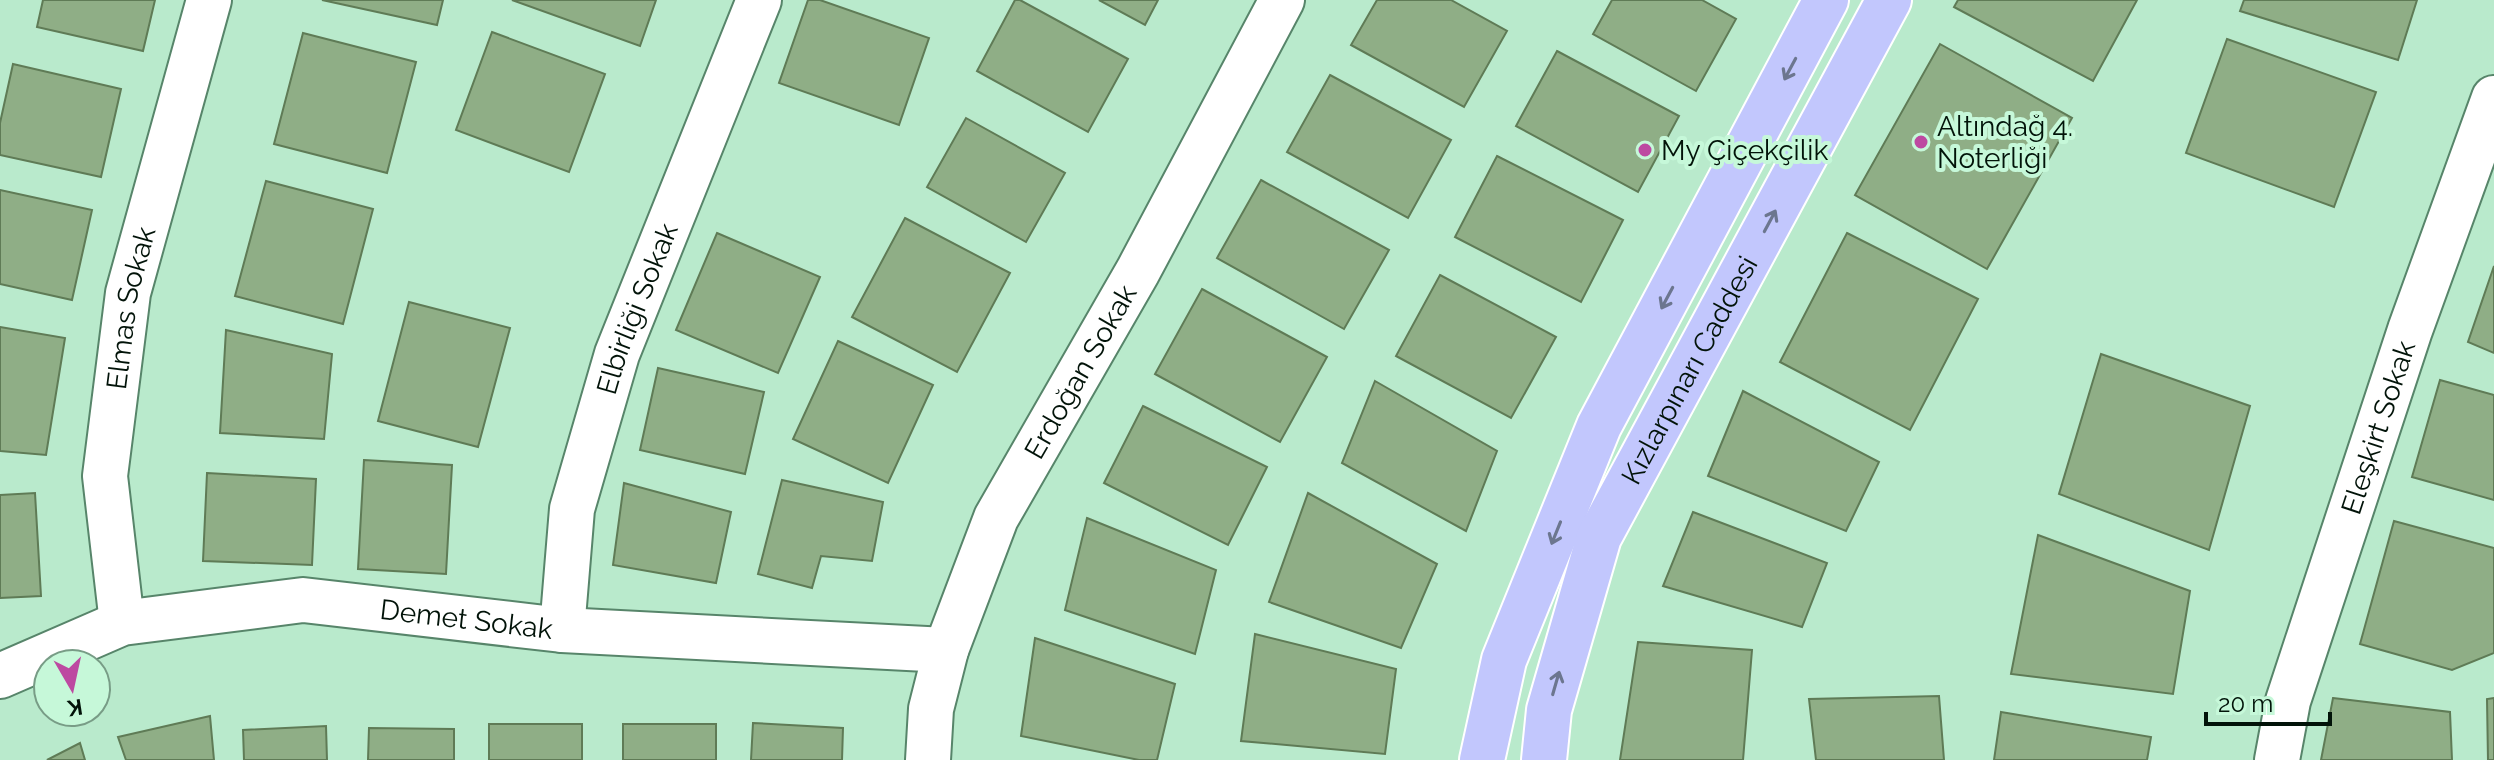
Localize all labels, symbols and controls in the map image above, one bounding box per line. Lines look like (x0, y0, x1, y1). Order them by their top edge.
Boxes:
one-way arrow (1781, 56, 1797, 80)
place label: Altındağ 4. Noterliği (1937, 110, 2073, 175)
marker: Altındağ 4. Noterliği (1912, 133, 1930, 151)
place label: My Çiçekçilik (1661, 134, 1828, 167)
marker: My Çiçekçilik (1636, 141, 1654, 159)
one-way arrow (1763, 209, 1778, 233)
street label: Elbirliği Sokak (590, 218, 684, 398)
street label: Elmas Sokak (100, 223, 162, 391)
street label: Kızlarpınarı Caddesi (1614, 250, 1764, 490)
street label: Erdoğan Sokak (1017, 279, 1143, 464)
one-way arrow (1659, 286, 1675, 310)
street label: Eleşkirt Sokak (2334, 336, 2422, 518)
one-way arrow (1548, 520, 1562, 545)
street label: Demet Sokak (378, 593, 555, 645)
north arrow (32, 648, 112, 728)
one-way arrow (1550, 671, 1565, 697)
scale bar (2206, 676, 2330, 726)
text: 20 m (2218, 689, 2273, 718)
text: K (66, 694, 84, 722)

